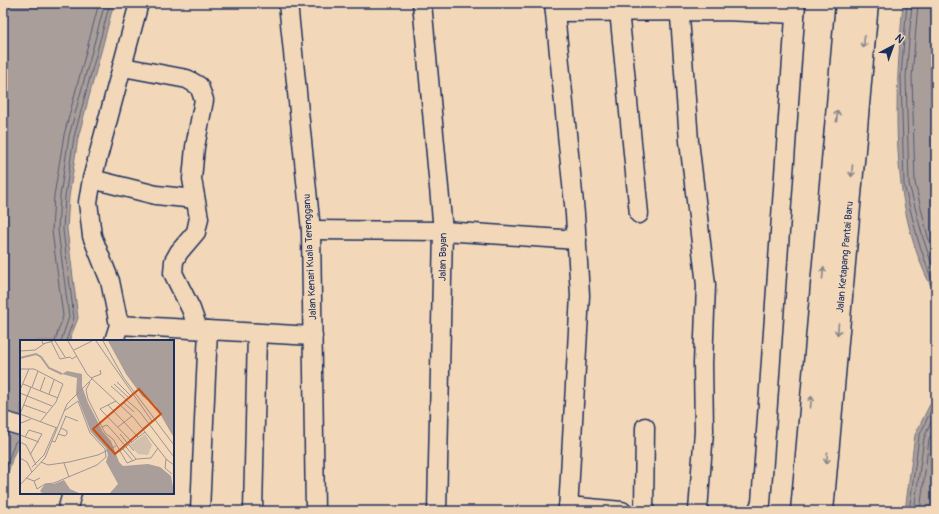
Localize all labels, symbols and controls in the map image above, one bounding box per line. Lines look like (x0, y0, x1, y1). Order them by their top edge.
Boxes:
north arrow (873, 26, 913, 66)
text: N (892, 31, 907, 47)
one-way arrow (860, 35, 867, 48)
one-way arrow (833, 110, 840, 123)
one-way arrow (848, 164, 856, 177)
street label: Jalan Kenari Kuala Terengganu (301, 194, 319, 320)
street label: Jalan Ketapang Pantai Baru (834, 201, 856, 313)
street label: Jalan Bayan (437, 232, 449, 281)
one-way arrow (819, 267, 826, 280)
one-way arrow (835, 322, 842, 335)
inset map (20, 340, 174, 494)
one-way arrow (808, 396, 815, 409)
one-way arrow (823, 451, 830, 464)

